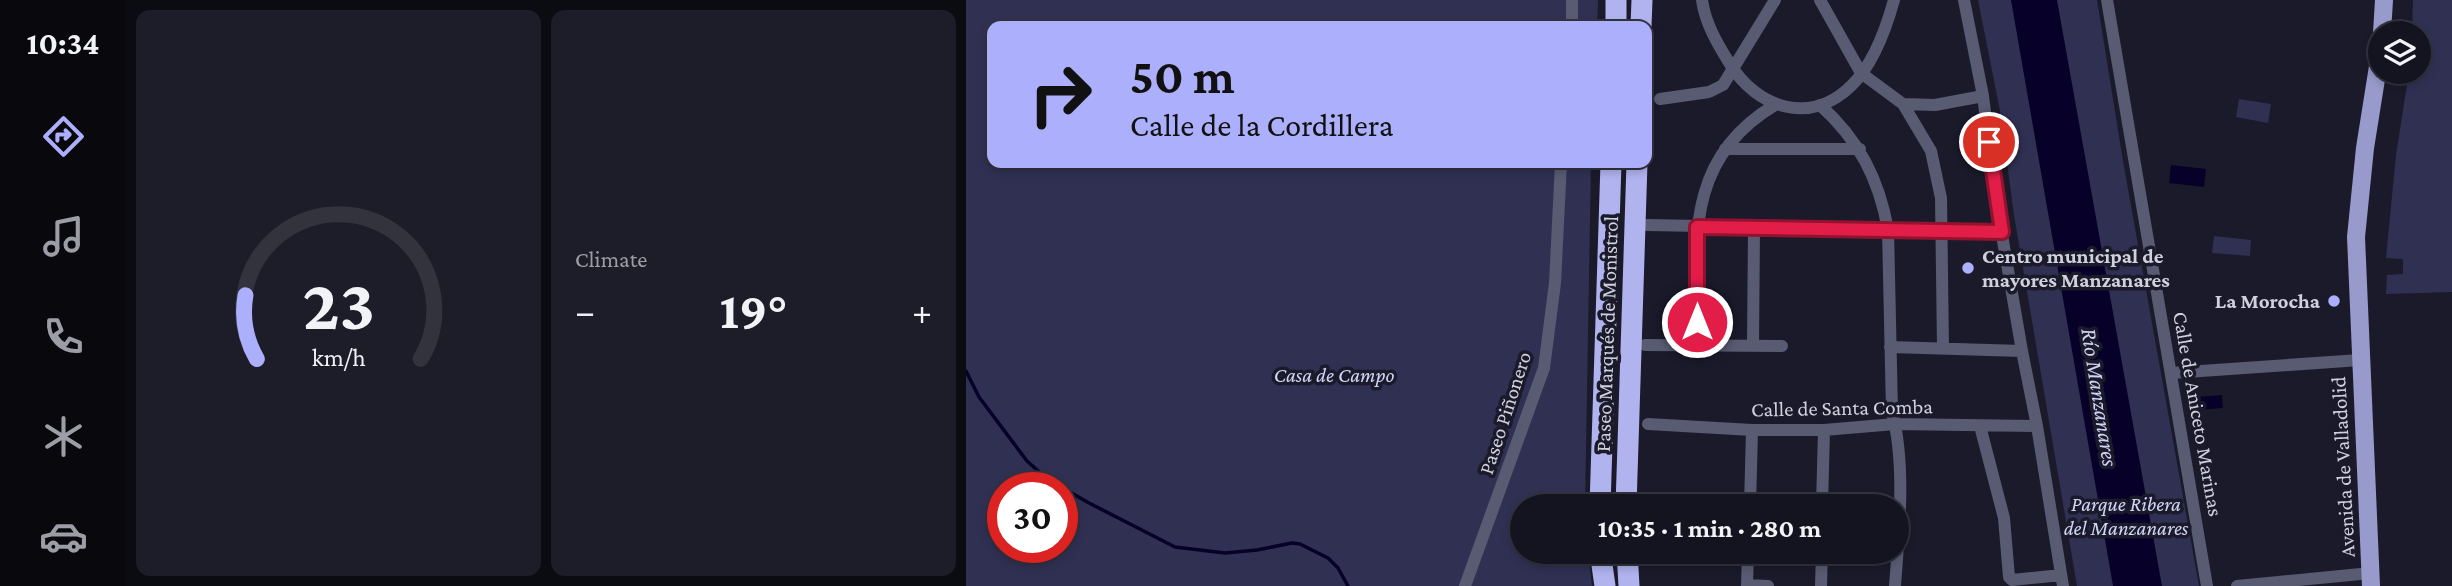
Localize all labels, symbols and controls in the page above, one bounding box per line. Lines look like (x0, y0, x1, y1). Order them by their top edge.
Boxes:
map controls (2368, 21, 2431, 84)
button: layers (2368, 21, 2431, 84)
text: 10:34 (26, 25, 100, 61)
icon: right (1015, 49, 1106, 140)
text: 50 m (1130, 49, 1235, 104)
text: Calle de la Cordillera (1130, 107, 1393, 143)
icon: directions (39, 112, 88, 161)
pin (1959, 112, 2019, 172)
icon: arrive (1970, 123, 2008, 161)
icon: music (39, 212, 88, 261)
street label: Paseo Marqués de Monistrol (1591, 216, 1623, 452)
place label: Centro municipal de mayores Manzanares (1982, 244, 2170, 292)
text: Climate (575, 246, 647, 272)
marker: Centro municipal de mayores Manzanares (1960, 260, 1976, 276)
text: 23 (302, 264, 375, 345)
text: 19° (719, 281, 788, 339)
position arrow (1660, 285, 1734, 359)
place label: La Morocha (2215, 289, 2321, 313)
text: − (575, 290, 595, 332)
text: + (912, 290, 932, 332)
marker: La Morocha (2326, 293, 2342, 309)
street label: Calle de Aniceto Marinas (2168, 310, 2228, 518)
icon: phone (39, 312, 88, 361)
water label: Río Manzanares (2076, 326, 2124, 469)
text: km/h (312, 344, 365, 371)
street label: Paseo Piñonero (1474, 349, 1536, 477)
park label: Casa de Campo (1274, 363, 1394, 387)
street label: Avenida de Valladolid (2326, 376, 2360, 558)
street label: Calle de Santa Comba (1751, 394, 1933, 422)
icon: climate (39, 412, 88, 461)
speed limit sign: 30 (987, 472, 1078, 563)
park label: Parque Ribera del Manzanares (2064, 492, 2189, 540)
icon: car (39, 512, 88, 561)
text: 10:35 · 1 min · 280 m (1598, 514, 1821, 543)

